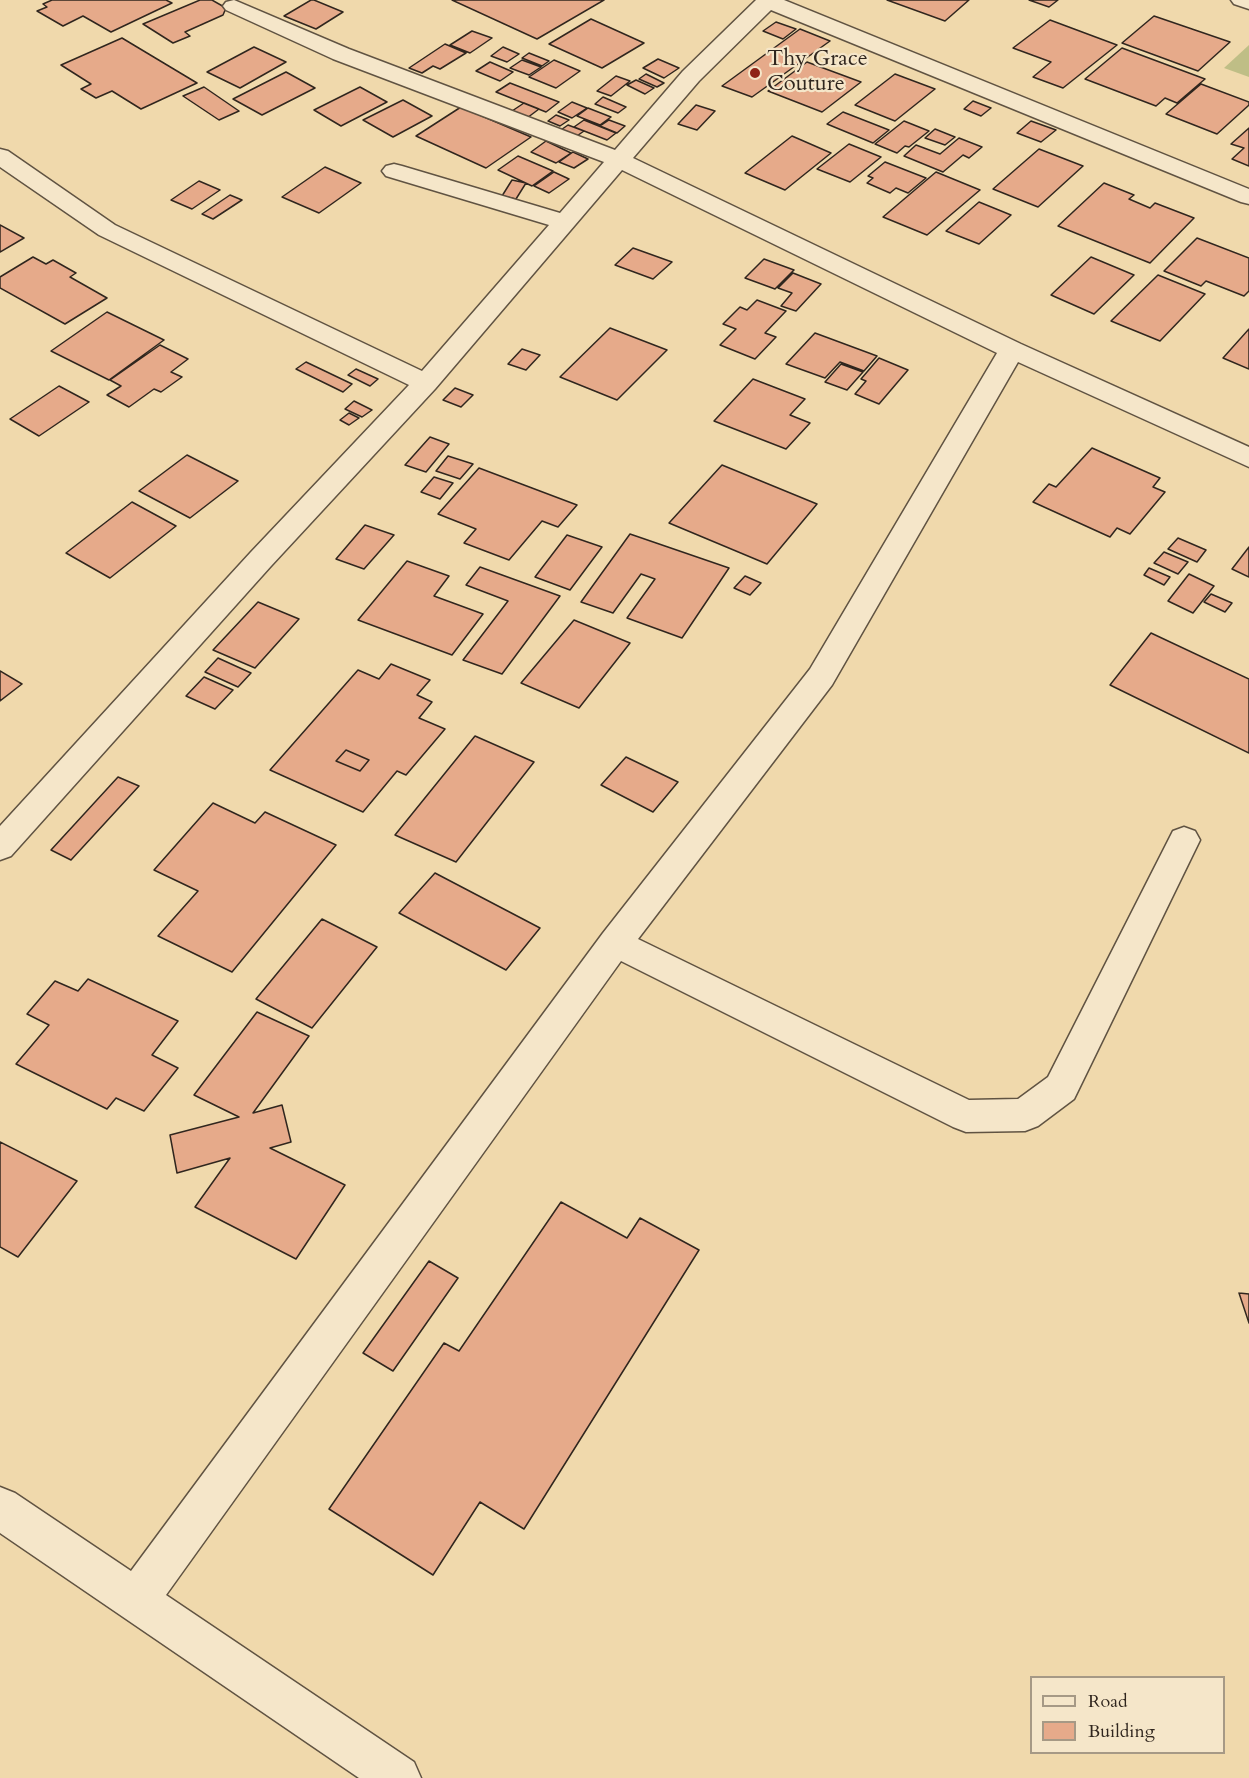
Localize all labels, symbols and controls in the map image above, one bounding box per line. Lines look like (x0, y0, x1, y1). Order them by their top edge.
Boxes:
place label: Thy Grace Couture (767, 47, 868, 98)
marker: Thy Grace Couture (748, 66, 762, 80)
legend (1030, 1676, 1225, 1754)
text: Road (1088, 1689, 1128, 1714)
text: Building (1088, 1719, 1155, 1744)

